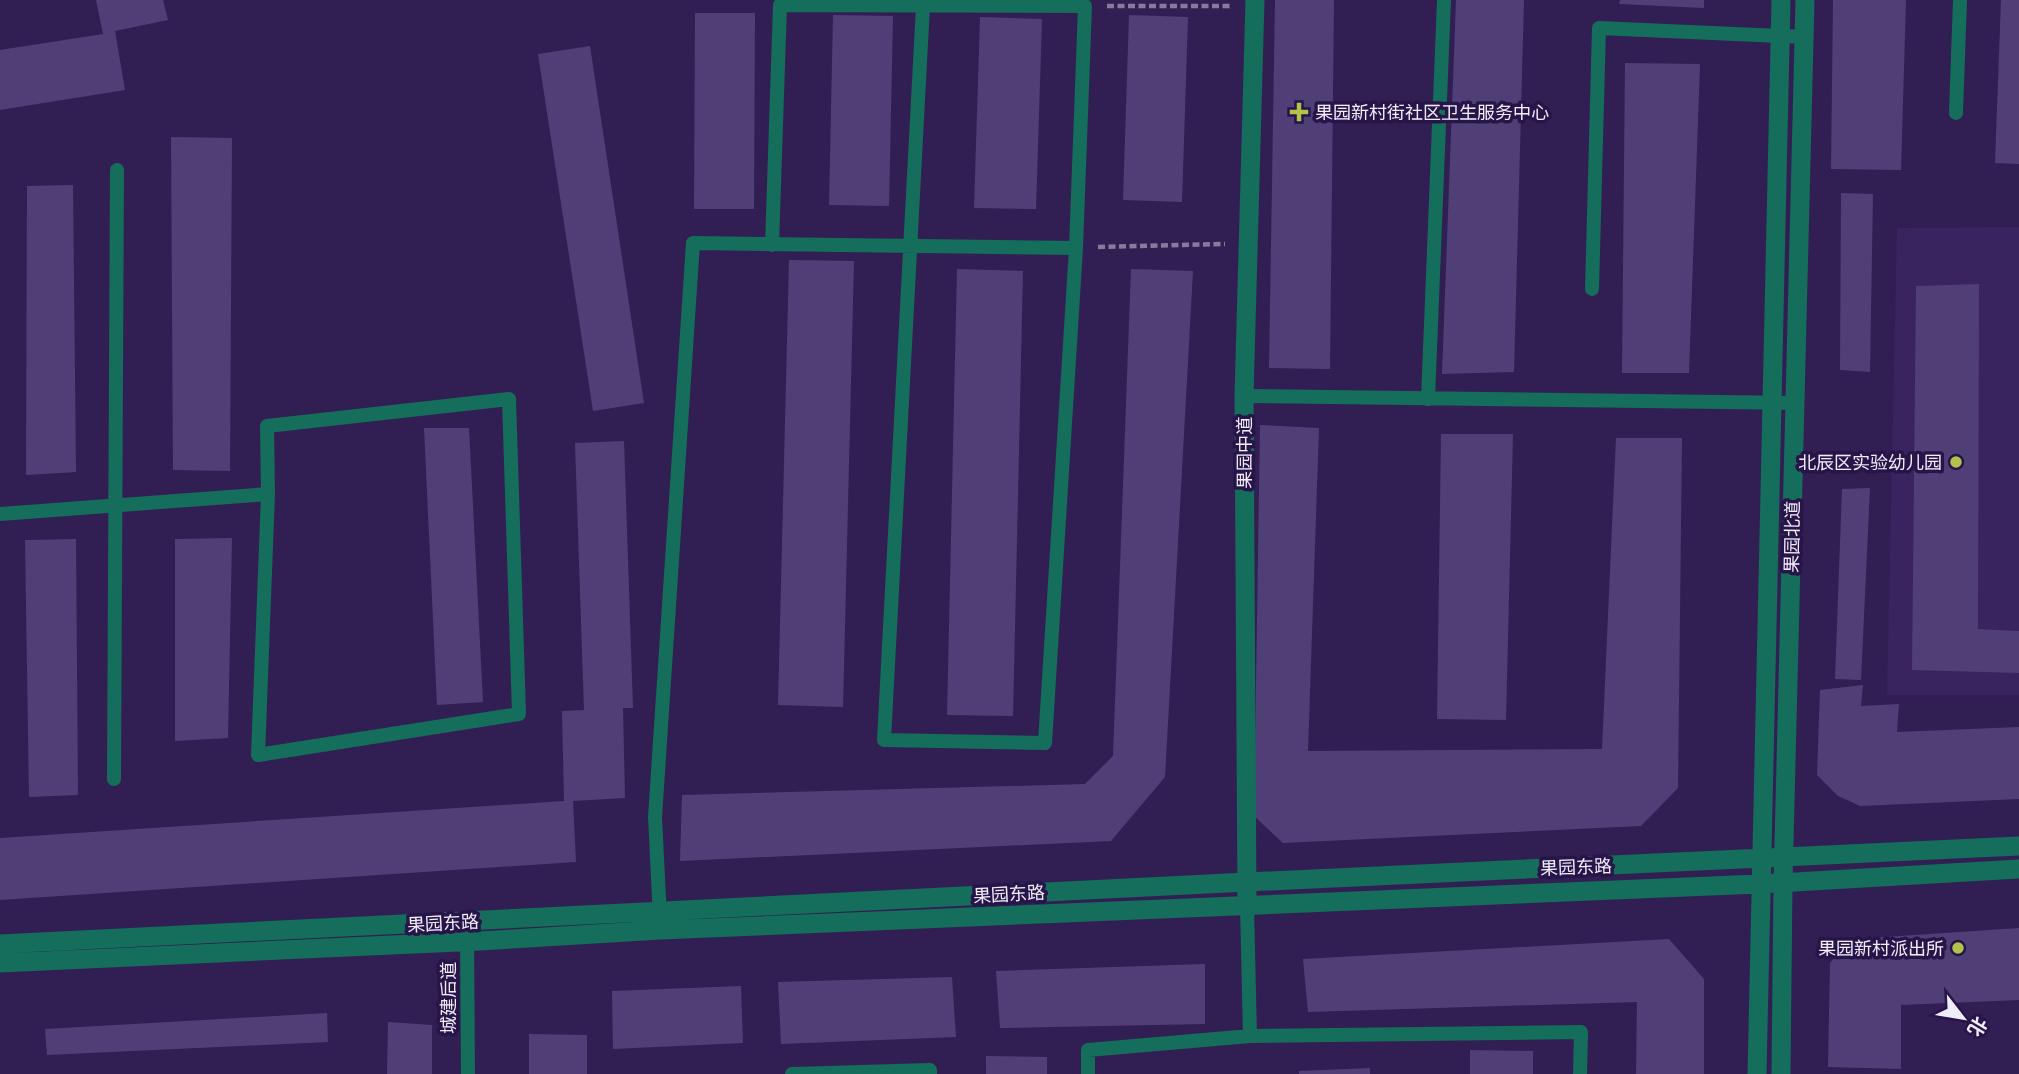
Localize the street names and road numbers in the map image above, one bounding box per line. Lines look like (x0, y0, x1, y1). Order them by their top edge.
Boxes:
street label: 果园中道 (1234, 417, 1255, 489)
street label: 果园北道 (1781, 501, 1803, 573)
street label: 果园东路 (1540, 855, 1612, 879)
street label: 果园东路 (972, 882, 1046, 906)
street label: 果园东路 (406, 911, 480, 935)
street label: 城建后道 (438, 962, 459, 1034)

